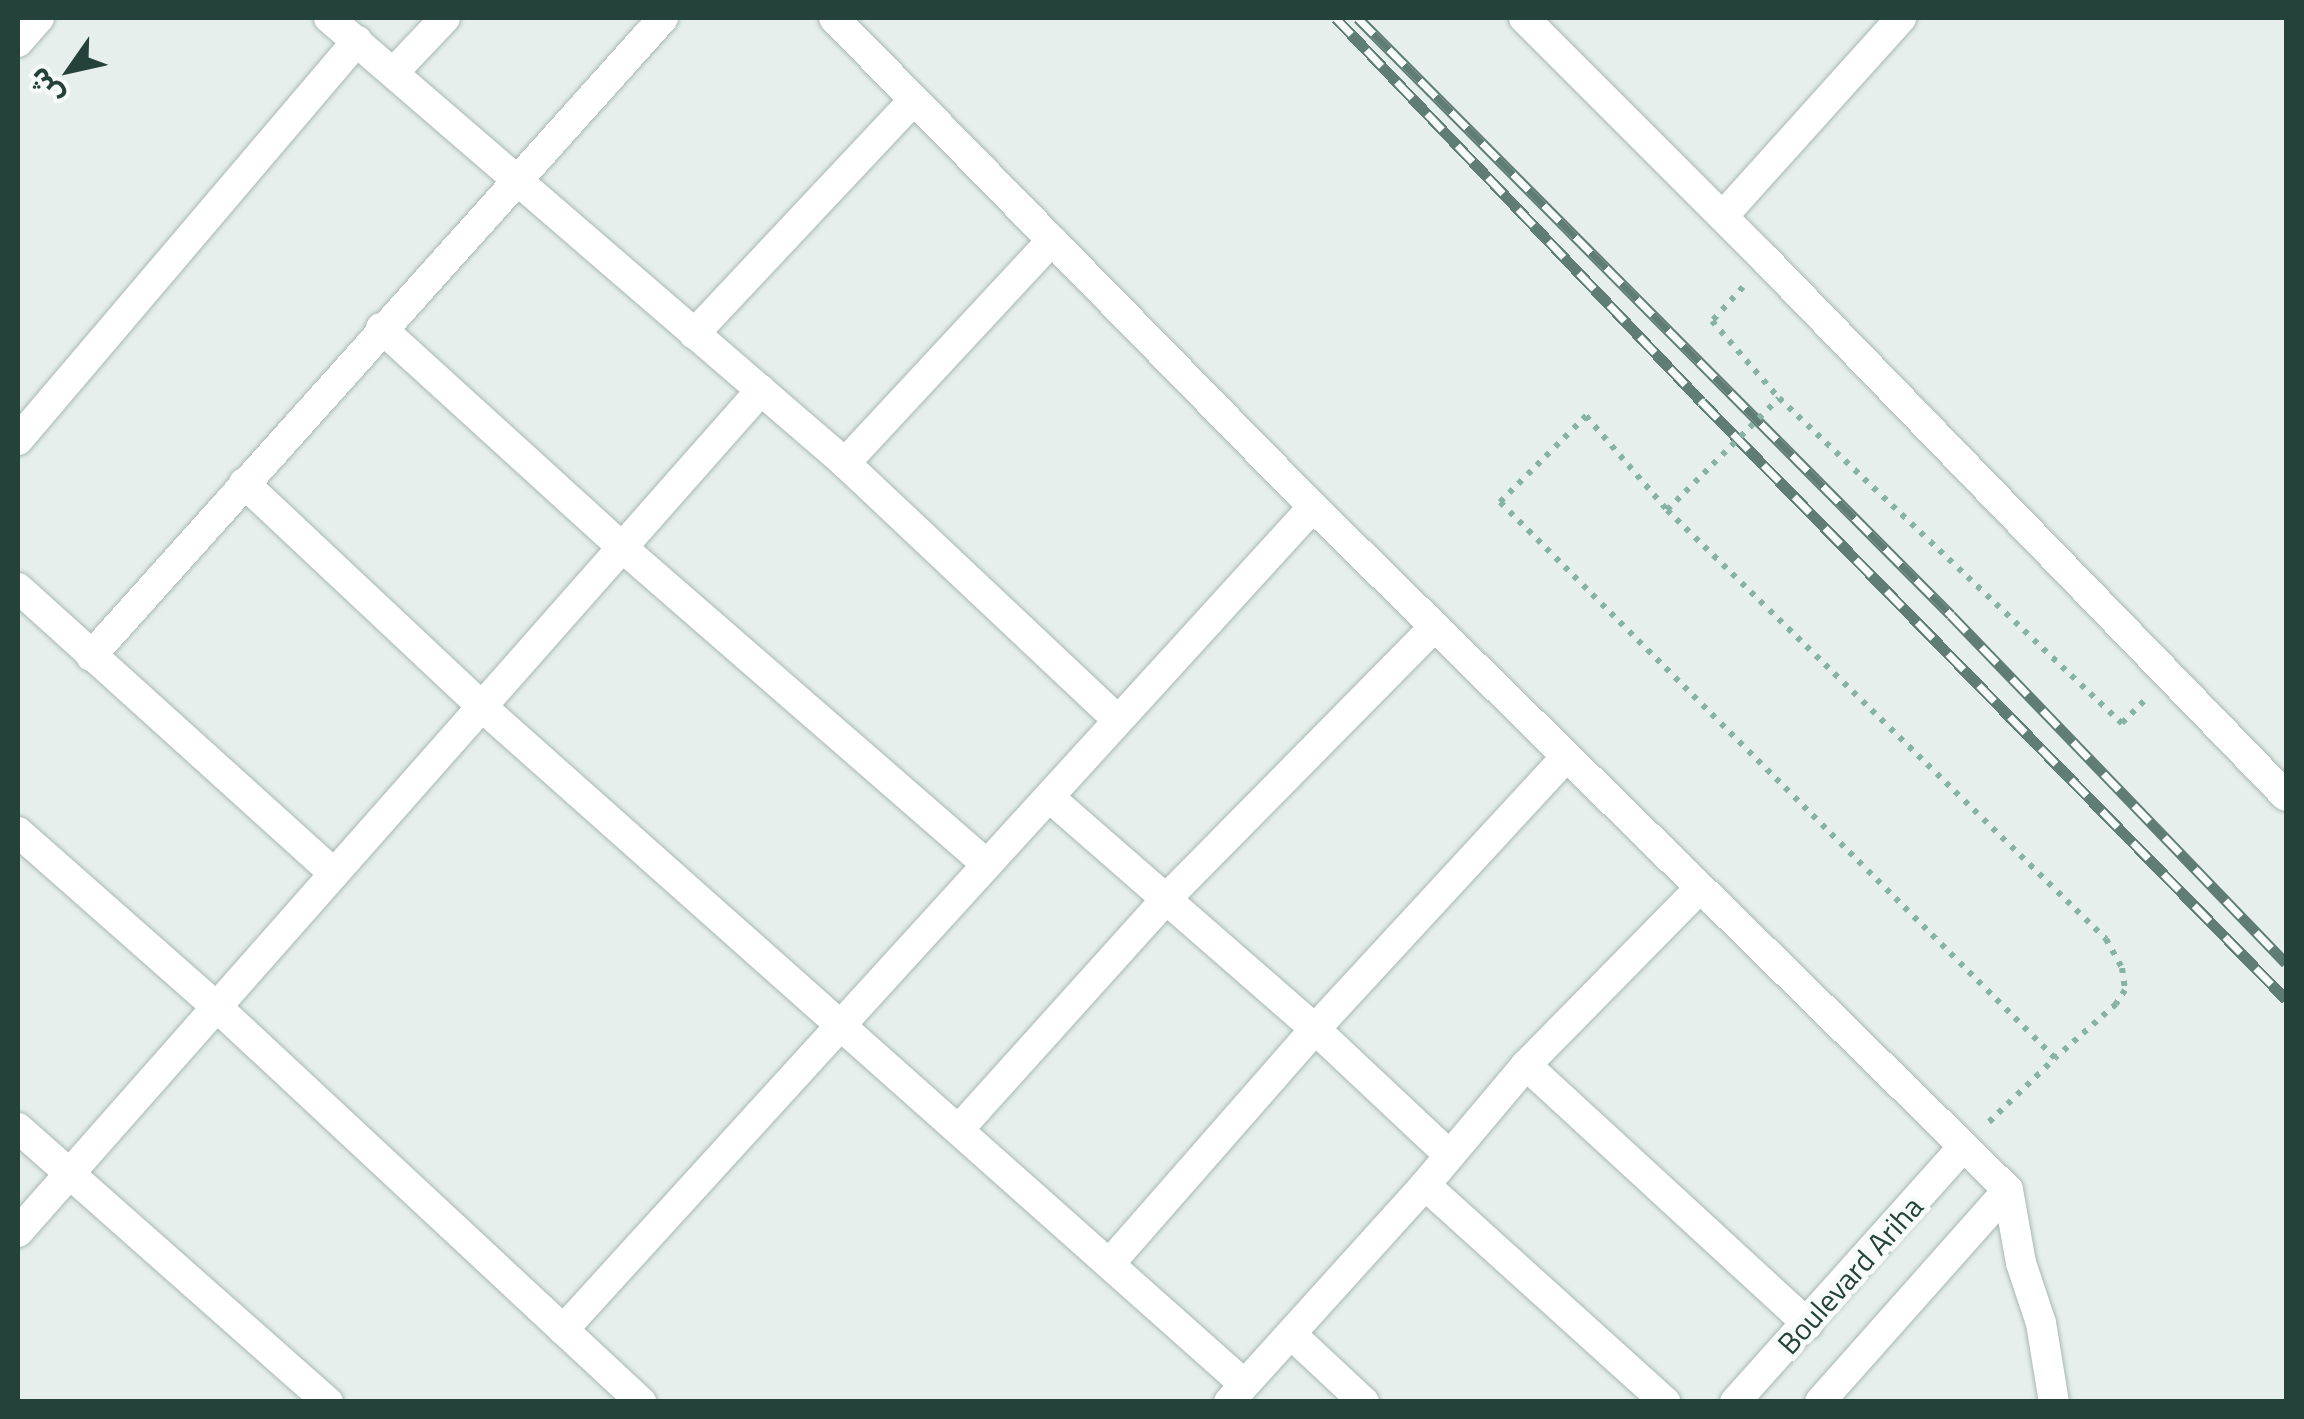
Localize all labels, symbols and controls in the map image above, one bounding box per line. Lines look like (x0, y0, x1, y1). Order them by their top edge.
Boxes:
north arrow (20, 20, 120, 120)
text: ش (16, 59, 73, 115)
street label: Boulevard Ariha (1770, 1189, 1930, 1361)

